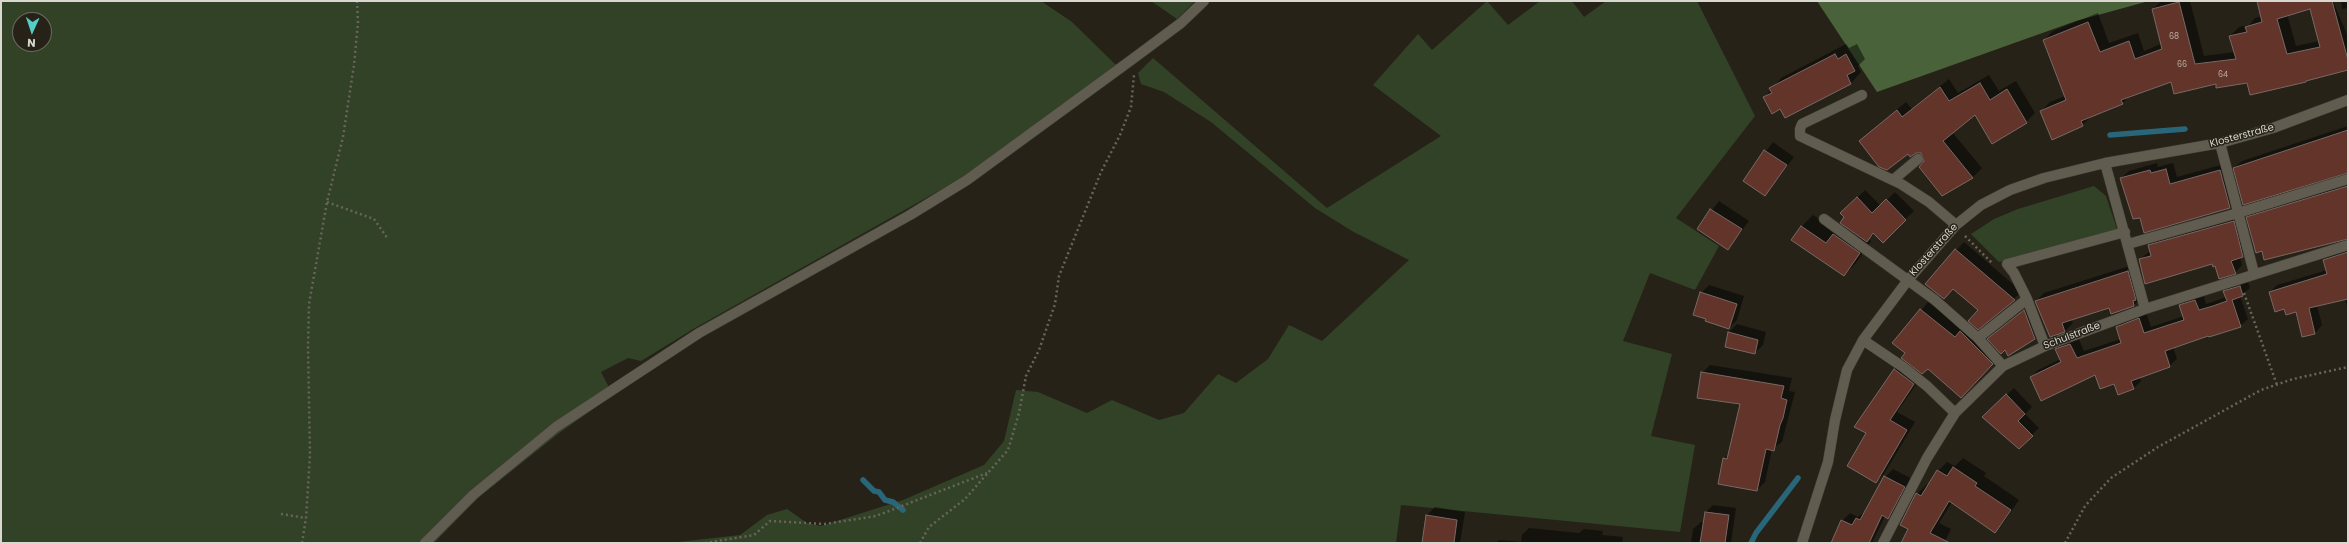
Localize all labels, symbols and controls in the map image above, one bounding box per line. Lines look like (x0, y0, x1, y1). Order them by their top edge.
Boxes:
north arrow (12, 12, 52, 52)
house number: 68 (2169, 32, 2179, 42)
text: N (27, 35, 36, 51)
house number: 66 (2177, 60, 2187, 70)
house number: 64 (2218, 70, 2228, 80)
street label: Klosterstraße (2209, 122, 2275, 150)
street label: Klosterstraße (1907, 221, 1961, 279)
street label: Schulstraße (2042, 320, 2102, 352)

